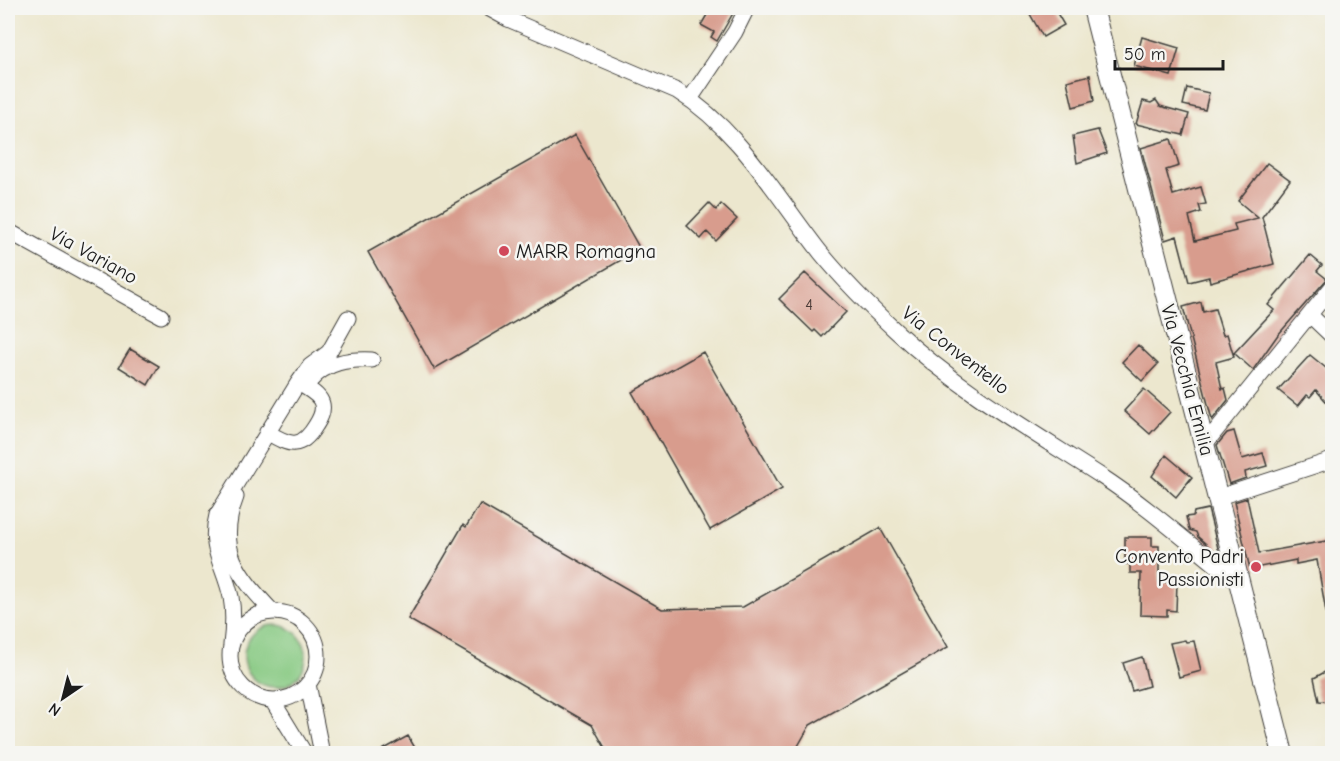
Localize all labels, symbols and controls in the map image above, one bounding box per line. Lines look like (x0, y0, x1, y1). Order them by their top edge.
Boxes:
scale bar (1115, 33, 1223, 71)
text: 50 m (1124, 44, 1166, 65)
street label: Via Variano (46, 222, 142, 289)
place label: MARR Romagna (516, 240, 656, 263)
marker: MARR Romagna (497, 244, 511, 258)
house number: 4 (805, 296, 813, 314)
street label: Via Conventello (897, 301, 1014, 399)
street label: Via Vecchia Emilia (1156, 302, 1219, 458)
place label: Convento Padri Passionisti (1115, 545, 1244, 591)
marker: Convento Padri Passionisti (1249, 560, 1263, 574)
north arrow (33, 668, 93, 728)
text: N (46, 699, 64, 720)

